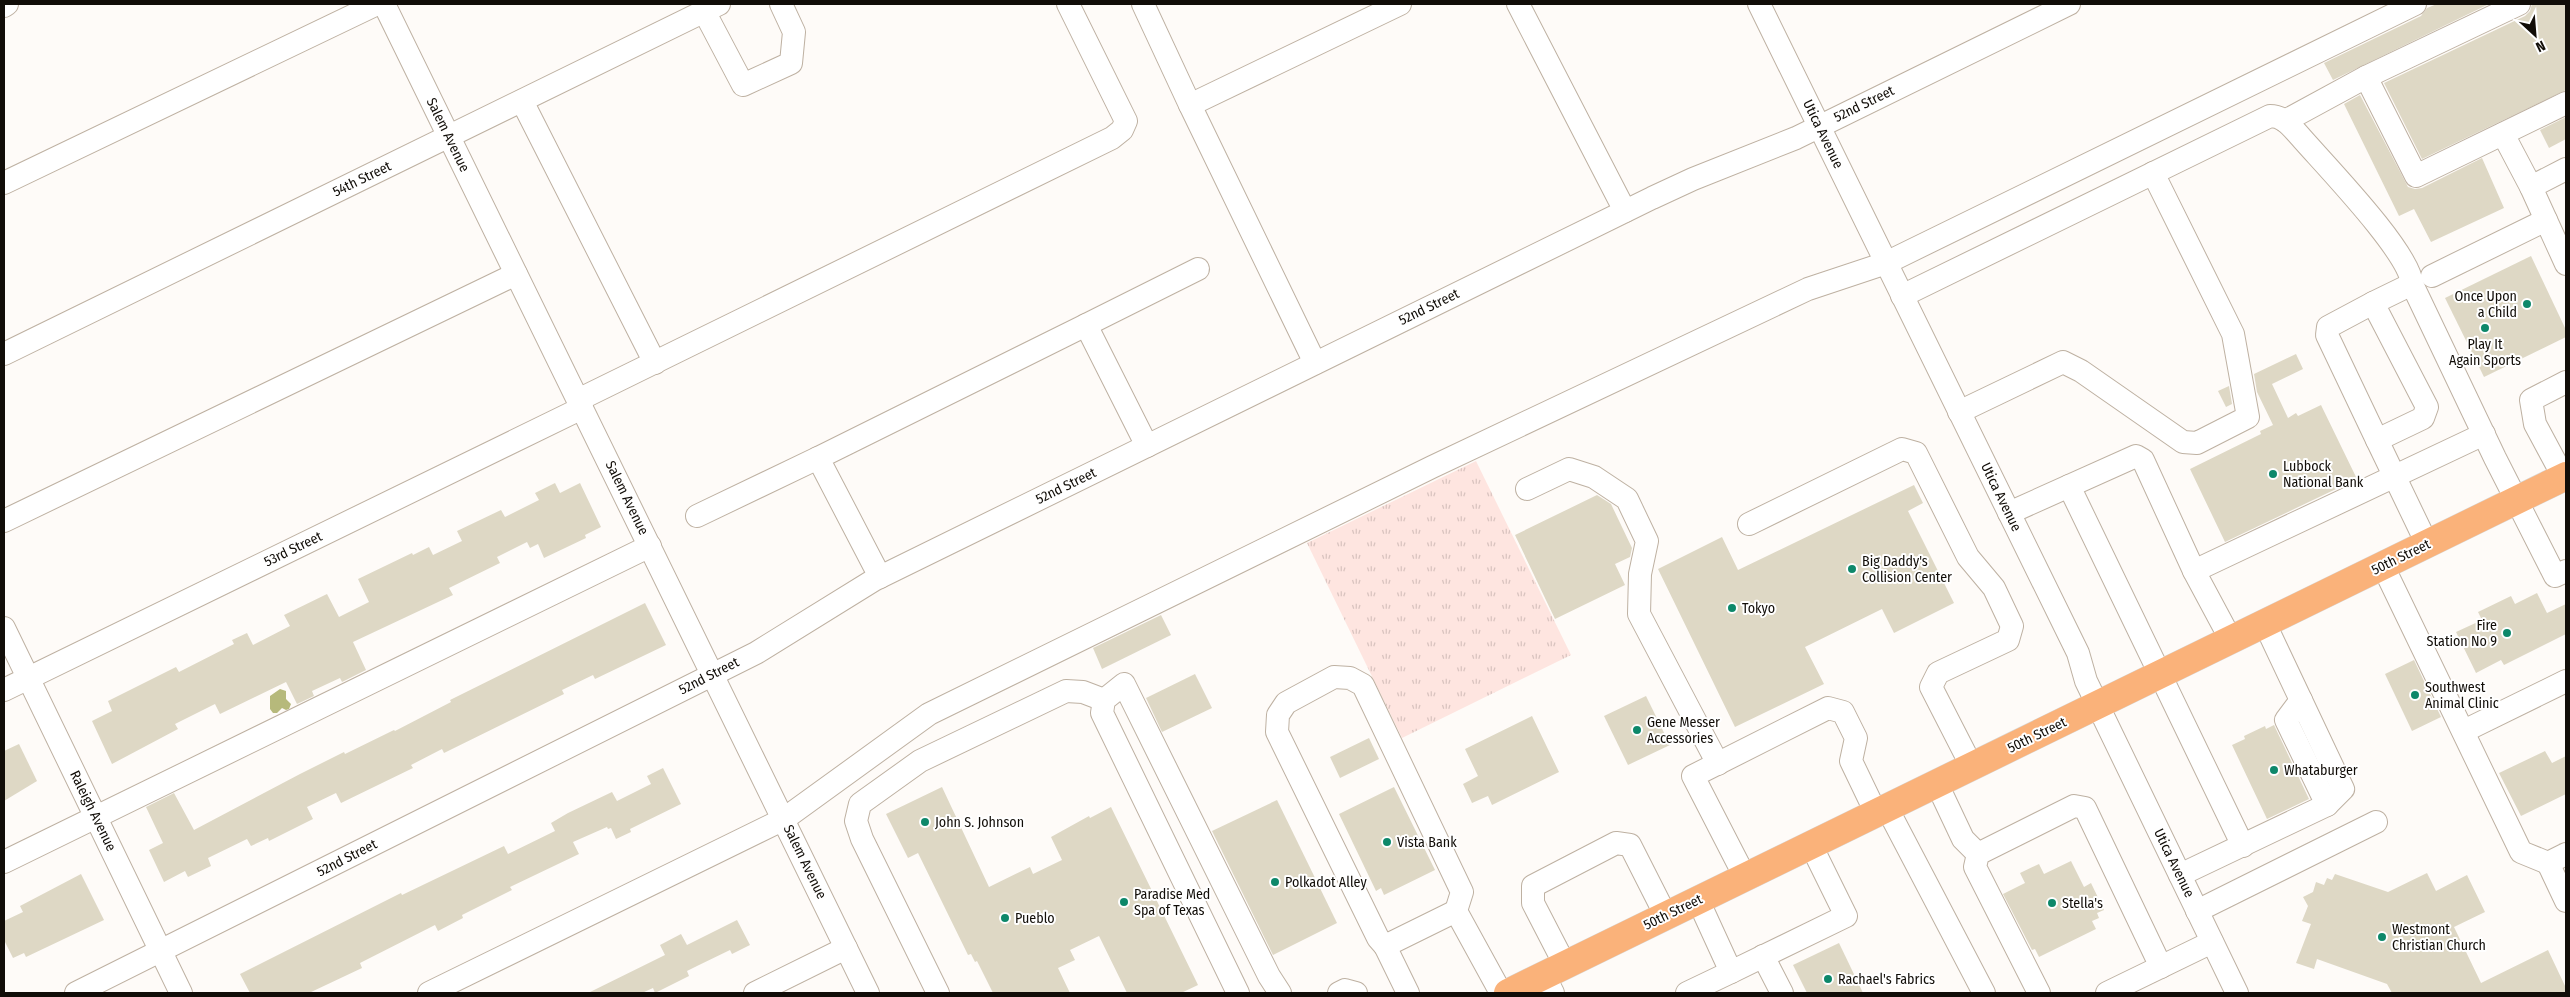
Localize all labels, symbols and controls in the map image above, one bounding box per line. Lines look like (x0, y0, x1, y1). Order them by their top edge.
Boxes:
north arrow (2510, 10, 2560, 60)
text: N (2533, 37, 2548, 56)
street label: 52nd Street (1831, 82, 1897, 126)
street label: Salem Avenue (423, 95, 473, 175)
street label: Utica Avenue (1799, 97, 1847, 171)
street label: 54th Street (330, 157, 394, 200)
street label: 52nd Street (1396, 285, 1462, 329)
place label: Once Upon a Child (2454, 288, 2517, 321)
marker: Once Upon a Child (2521, 298, 2533, 310)
marker: Play It Again Sports (2479, 322, 2491, 334)
place label: Play It Again Sports (2449, 336, 2521, 369)
street label: Salem Avenue (602, 458, 652, 538)
place label: Lubbock National Bank (2283, 458, 2364, 491)
street label: Utica Avenue (1977, 460, 2025, 534)
street label: 52nd Street (1033, 464, 1099, 508)
marker: Lubbock National Bank (2267, 468, 2279, 480)
street label: 53rd Street (261, 528, 325, 570)
street label: 50th Street (2369, 535, 2434, 579)
place label: Big Daddy's Collision Center (1862, 553, 1952, 586)
marker: Big Daddy's Collision Center (1846, 563, 1858, 575)
place label: Tokyo (1742, 600, 1775, 617)
marker: Tokyo (1726, 602, 1738, 614)
place label: Fire Station No 9 (2427, 617, 2497, 650)
marker: Fire Station No 9 (2501, 627, 2513, 639)
street label: 52nd Street (676, 653, 742, 698)
place label: Southwest Animal Clinic (2425, 679, 2499, 712)
marker: Southwest Animal Clinic (2409, 689, 2421, 701)
street label: 50th Street (2005, 713, 2070, 757)
place label: Gene Messer Accessories (1647, 714, 1720, 747)
marker: Gene Messer Accessories (1631, 724, 1643, 736)
place label: Whataburger (2284, 762, 2358, 779)
marker: Whataburger (2268, 764, 2280, 776)
street label: Raleigh Avenue (66, 768, 120, 854)
place label: John S. Johnson (935, 814, 1024, 831)
marker: John S. Johnson (919, 816, 931, 828)
street label: Salem Avenue (780, 822, 830, 902)
street label: Utica Avenue (2150, 826, 2198, 900)
place label: Vista Bank (1397, 834, 1457, 851)
street label: 52nd Street (314, 835, 380, 880)
marker: Vista Bank (1381, 836, 1393, 848)
place label: Polkadot Alley (1285, 874, 1367, 891)
marker: Polkadot Alley (1269, 876, 1281, 888)
place label: Paradise Med Spa of Texas (1134, 886, 1210, 919)
street label: 50th Street (1641, 890, 1706, 934)
place label: Stella's (2062, 895, 2103, 912)
marker: Paradise Med Spa of Texas (1118, 896, 1130, 908)
marker: Stella's (2046, 897, 2058, 909)
place label: Pueblo (1015, 910, 1055, 927)
marker: Pueblo (999, 912, 1011, 924)
place label: Westmont Christian Church (2392, 921, 2486, 954)
marker: Westmont Christian Church (2376, 931, 2388, 943)
place label: Rachael's Fabrics (1838, 971, 1935, 988)
marker: Rachael's Fabrics (1822, 973, 1834, 985)

